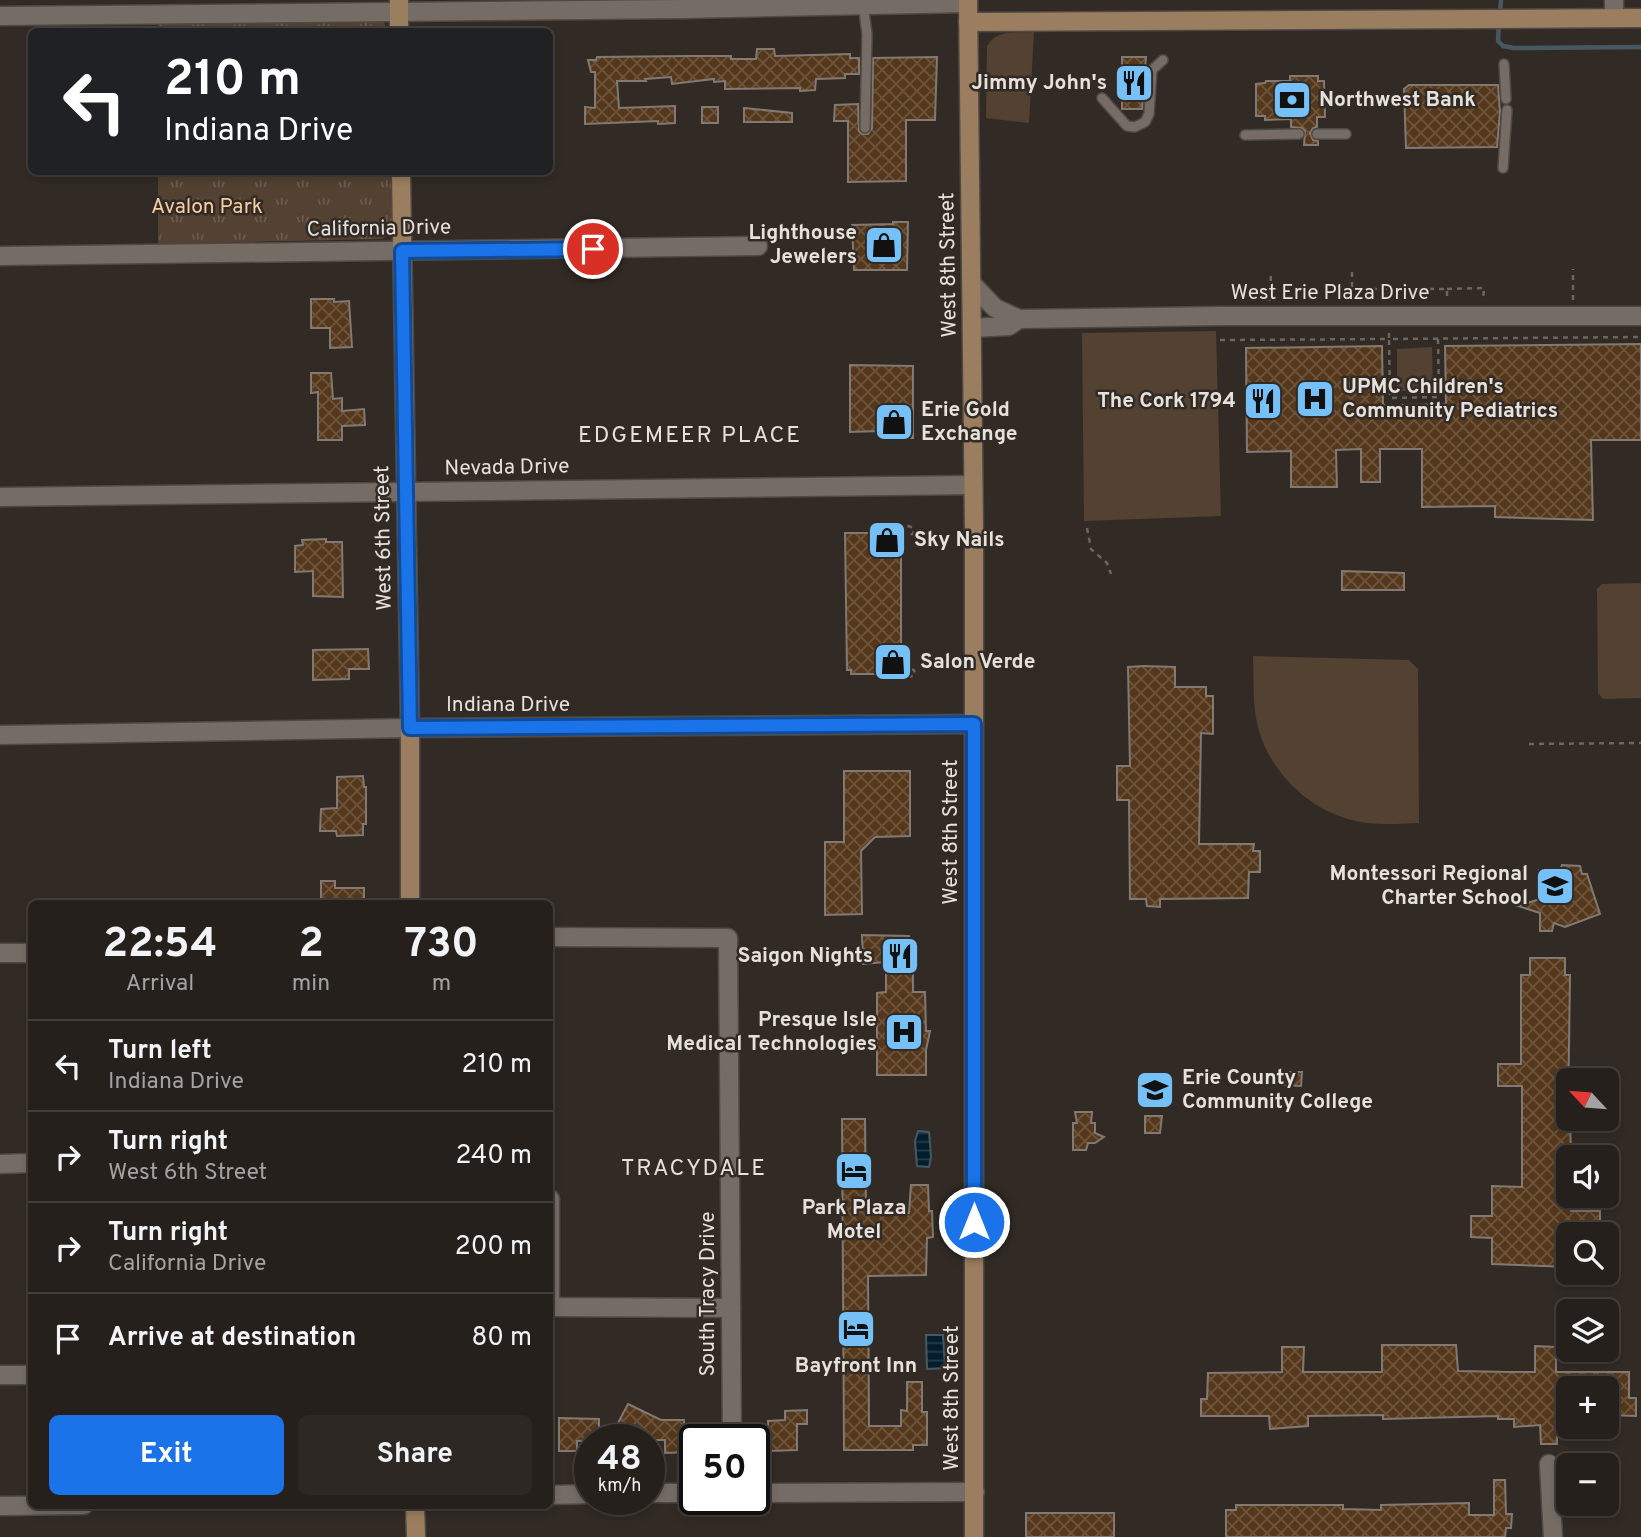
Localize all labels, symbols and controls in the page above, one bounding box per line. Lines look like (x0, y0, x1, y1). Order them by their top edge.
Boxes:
text: 210 m (164, 51, 301, 113)
icon: left (49, 56, 140, 147)
restaurant icon: Jimmy John's (1113, 62, 1155, 104)
place label: Jimmy John's (971, 70, 1107, 97)
bank icon: Northwest Bank (1271, 79, 1313, 121)
place label: Northwest Bank (1319, 87, 1476, 114)
text: Indiana Drive (164, 112, 353, 152)
street label: West 8th Street (934, 192, 964, 338)
park label: Avalon Park (151, 194, 263, 221)
street label: California Drive (307, 214, 451, 244)
pin (563, 219, 623, 279)
place label: Lighthouse Jewelers (748, 220, 857, 271)
shop icon: Lighthouse Jewelers (863, 224, 905, 266)
icon: arrive (574, 230, 612, 268)
street label: West Erie Plaza Drive (1230, 280, 1430, 307)
place label: UPMC Children's Community Pediatrics (1342, 374, 1558, 425)
hospital icon: UPMC Children's Community Pediatrics (1294, 378, 1336, 420)
restaurant icon: The Cork 1794 (1242, 380, 1284, 422)
place label: The Cork 1794 (1097, 388, 1236, 415)
place label: Erie Gold Exchange (921, 397, 1018, 448)
shop icon: Erie Gold Exchange (873, 401, 915, 443)
district label: EDGEMEER PLACE (578, 422, 802, 451)
street label: Nevada Drive (444, 453, 570, 483)
street label: West 6th Street (369, 465, 399, 611)
shop icon: Sky Nails (866, 519, 908, 561)
place label: Sky Nails (914, 527, 1005, 554)
shop icon: Salon Verde (872, 641, 914, 683)
place label: Salon Verde (920, 649, 1035, 676)
street label: Indiana Drive (446, 692, 570, 719)
street label: West 8th Street (938, 759, 965, 905)
place label: Montessori Regional Charter School (1330, 861, 1528, 912)
school or university icon: Montessori Regional Charter School (1534, 865, 1576, 907)
text: 22:54 (102, 919, 217, 972)
text: 2 (298, 919, 324, 972)
text: 730 (405, 919, 479, 972)
restaurant icon: Saigon Nights (879, 935, 921, 977)
place label: Saigon Nights (738, 943, 873, 970)
text: Arrival (126, 970, 194, 999)
text: min (292, 970, 330, 999)
text: m (432, 970, 451, 999)
place label: Presque Isle Medical Technologies (666, 1007, 877, 1058)
hospital icon: Presque Isle Medical Technologies (883, 1011, 925, 1053)
text: Turn left (108, 1035, 212, 1068)
icon: left (49, 1047, 87, 1085)
text: 210 m (462, 1049, 532, 1082)
place label: Erie County Community College (1182, 1065, 1373, 1116)
text: Indiana Drive (108, 1068, 244, 1097)
north arrow (1556, 1068, 1619, 1130)
map controls (1556, 1068, 1619, 1516)
school or university icon: Erie County Community College (1134, 1069, 1176, 1111)
text: Turn right (108, 1126, 228, 1159)
icon: right (49, 1138, 87, 1176)
text: 240 m (455, 1140, 532, 1173)
button: sound (1556, 1145, 1619, 1208)
hotel icon: Park Plaza Motel (833, 1150, 875, 1192)
district label: TRACYDALE (621, 1155, 767, 1184)
text: West 6th Street (108, 1159, 267, 1188)
position arrow (937, 1185, 1011, 1259)
place label: Park Plaza Motel (802, 1195, 906, 1246)
street label: South Tracy Drive (695, 1211, 722, 1377)
text: Turn right (108, 1217, 228, 1250)
button: search (1556, 1222, 1619, 1285)
icon: right (49, 1229, 87, 1267)
text: 200 m (455, 1231, 532, 1264)
text: California Drive (108, 1250, 266, 1279)
button: layers (1556, 1299, 1619, 1362)
hotel icon: Bayfront Inn (835, 1308, 877, 1350)
icon: arrive (49, 1320, 87, 1358)
text: Arrive at destination (108, 1322, 356, 1355)
text: 80 m (472, 1322, 532, 1355)
street label: West 8th Street (939, 1325, 966, 1471)
place label: Bayfront Inn (795, 1353, 917, 1380)
button: + (1556, 1376, 1619, 1439)
button: Exit (49, 1415, 284, 1495)
button: Share (298, 1415, 532, 1495)
speed limit sign: 50 (679, 1424, 770, 1515)
text: 48 (597, 1438, 642, 1482)
button: − (1556, 1453, 1619, 1516)
text: km/h (598, 1475, 641, 1498)

